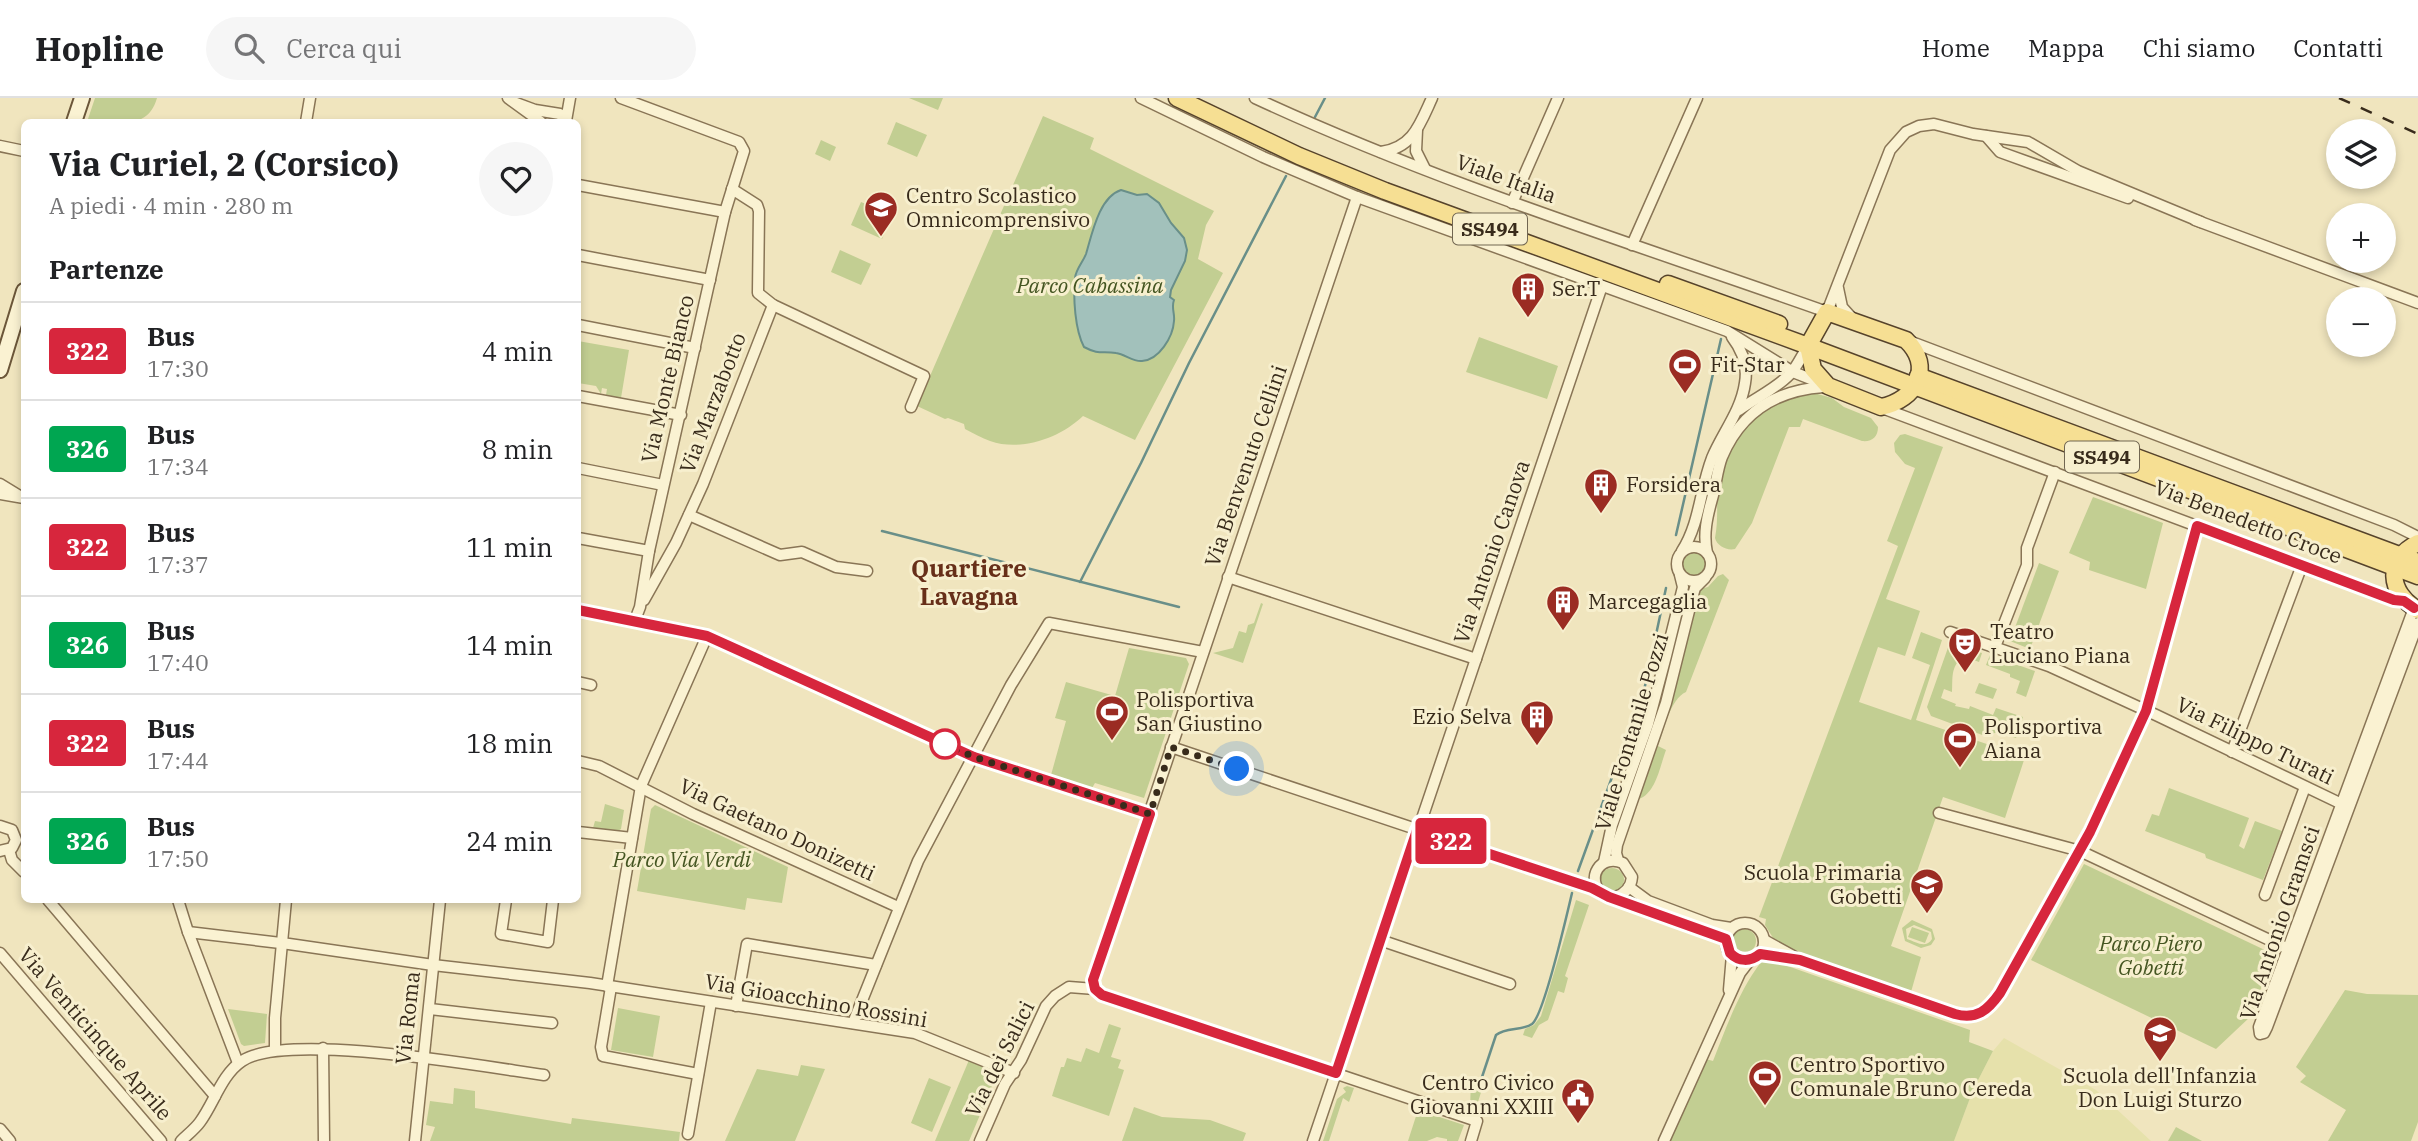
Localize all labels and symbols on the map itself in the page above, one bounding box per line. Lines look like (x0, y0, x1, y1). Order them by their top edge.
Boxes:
street label: Viale Italia (1452, 147, 1560, 209)
place label: Centro Scolastico Omnicomprensivo (906, 181, 1090, 233)
school or university icon: Centro Scolastico Omnicomprensivo (862, 189, 900, 238)
road number: SS494 (1453, 214, 1527, 244)
building icon: Ser.T (1509, 270, 1547, 319)
park label: Parco Cabassina (1015, 271, 1164, 299)
place label: Ser.T (1552, 274, 1600, 302)
street label: Via Monte Bianco (634, 292, 700, 466)
street label: Via Marzabotto (672, 328, 752, 477)
sports icon: Fit-Star (1666, 346, 1704, 395)
place label: Fit-Star (1710, 350, 1785, 378)
street label: Via Benvenuto Cellini (1197, 361, 1293, 570)
road number: SS494 (2065, 442, 2139, 472)
street label: Via Antonio Canova (1446, 456, 1536, 647)
building icon: Forsidera (1582, 466, 1620, 515)
place label: Forsidera (1626, 470, 1721, 498)
street label: Via Benedetto Croce (2151, 472, 2346, 570)
district label: Quartiere Lavagna (911, 552, 1027, 612)
building icon: Marcegaglia (1544, 583, 1582, 632)
place label: Marcegaglia (1588, 587, 1708, 615)
place label: Teatro Luciano Piana (1990, 617, 2130, 669)
theatre icon: Teatro Luciano Piana (1946, 625, 1984, 674)
street label: Viale Fontanile Pozzi (1588, 629, 1674, 834)
place label: Polisportiva San Giustino (1136, 685, 1262, 737)
street label: Via Filippo Turati (2172, 690, 2339, 790)
sports icon: Polisportiva San Giustino (1093, 693, 1131, 742)
building icon: Ezio Selva (1518, 698, 1556, 747)
place label: Ezio Selva (1412, 702, 1512, 730)
place label: Polisportiva Aiana (1984, 712, 2103, 764)
sports icon: Polisportiva Aiana (1941, 720, 1979, 769)
unlabelled marker (930, 729, 960, 759)
your location (1219, 751, 1254, 786)
street label: Via Gaetano Donizetti (675, 771, 880, 887)
line badge: 322 (1411, 818, 1491, 864)
street label: Via Antonio Gramsci (2233, 822, 2325, 1024)
park label: Parco Via Verdi (612, 845, 752, 873)
place label: Scuola Primaria Gobetti (1744, 858, 1902, 910)
school or university icon: Scuola Primaria Gobetti (1908, 866, 1946, 915)
park label: Parco Piero Gobetti (2098, 929, 2203, 981)
street label: Via Venticinque Aprile (13, 941, 179, 1126)
street label: Via Gioacchino Rossini (703, 967, 930, 1033)
street label: Via Roma (388, 970, 426, 1066)
street label: Via dei Salici (958, 996, 1040, 1121)
school or university icon: Scuola dell'Infanzia Don Luigi Sturzo (2141, 1014, 2179, 1063)
place label: Centro Sportivo Comunale Bruno Cereda (1790, 1050, 2032, 1102)
sports icon: Centro Sportivo Comunale Bruno Cereda (1746, 1058, 1784, 1107)
place label: Scuola dell'Infanzia Don Luigi Sturzo (2063, 1061, 2257, 1113)
place label: Centro Civico Giovanni XXIII (1410, 1068, 1554, 1120)
public building icon: Centro Civico Giovanni XXIII (1559, 1076, 1597, 1125)

